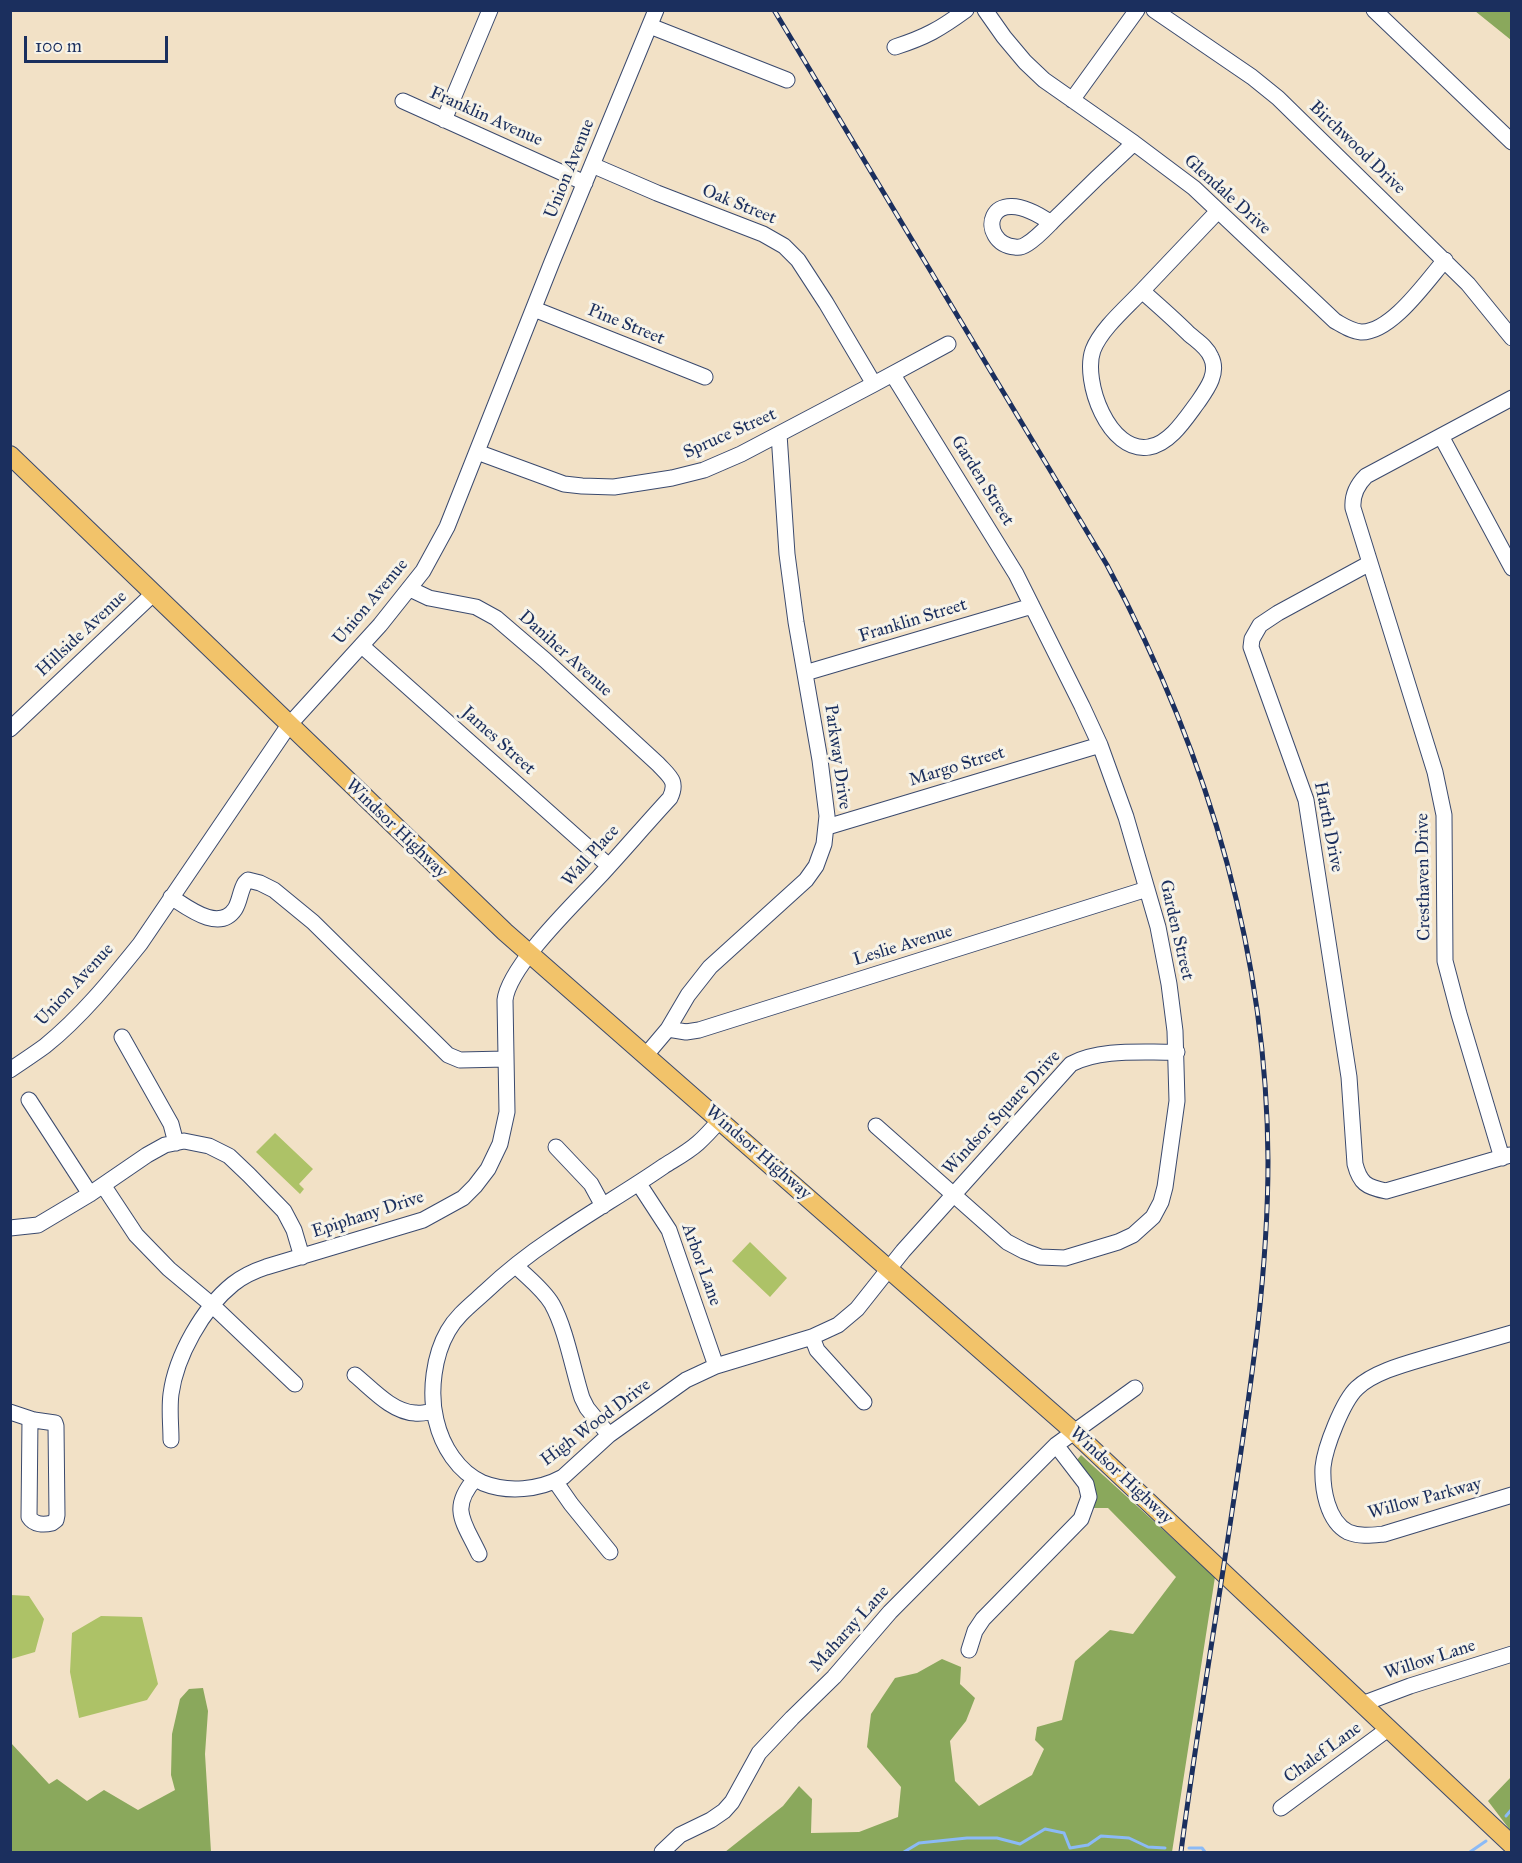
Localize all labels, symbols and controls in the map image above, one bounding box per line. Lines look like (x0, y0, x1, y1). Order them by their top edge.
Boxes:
scale bar (27, 24, 171, 62)
text: 100 m (35, 35, 82, 57)
street label: Franklin Avenue (426, 82, 546, 152)
street label: Birchwood Drive (1304, 97, 1410, 199)
street label: Union Avenue (540, 116, 600, 222)
street label: Glendale Drive (1179, 150, 1275, 240)
street label: Oak Street (699, 180, 779, 230)
street label: Pine Street (584, 300, 668, 350)
street label: Spruce Street (680, 404, 780, 464)
street label: Garden Street (946, 432, 1018, 530)
street label: Union Avenue (329, 555, 413, 649)
street label: Hillside Avenue (32, 586, 132, 682)
street label: Franklin Street (856, 594, 970, 648)
street label: Daniher Avenue (514, 606, 616, 702)
street label: James Street (457, 702, 539, 780)
street label: Parkway Drive (819, 703, 855, 811)
street label: Margo Street (906, 742, 1008, 792)
street label: Windsor Highway (341, 775, 451, 883)
street label: Harth Drive (1309, 780, 1347, 874)
street label: Cresthaven Drive (1412, 813, 1436, 941)
street label: Wall Place (558, 821, 624, 891)
street label: Garden Street (1154, 878, 1198, 982)
street label: Leslie Avenue (851, 921, 955, 971)
street label: Union Avenue (31, 939, 119, 1031)
street label: Windsor Square Drive (939, 1046, 1065, 1180)
street label: Windsor Highway (701, 1101, 815, 1205)
street label: Epiphany Drive (309, 1187, 427, 1243)
street label: Arbor Lane (676, 1221, 726, 1309)
street label: High Wood Drive (537, 1375, 655, 1471)
street label: Windsor Highway (1065, 1423, 1177, 1529)
street label: Willow Parkway (1366, 1473, 1484, 1525)
street label: Maharay Lane (806, 1582, 894, 1676)
street label: Willow Lane (1382, 1635, 1478, 1685)
street label: Chalef Lane (1280, 1718, 1366, 1788)

